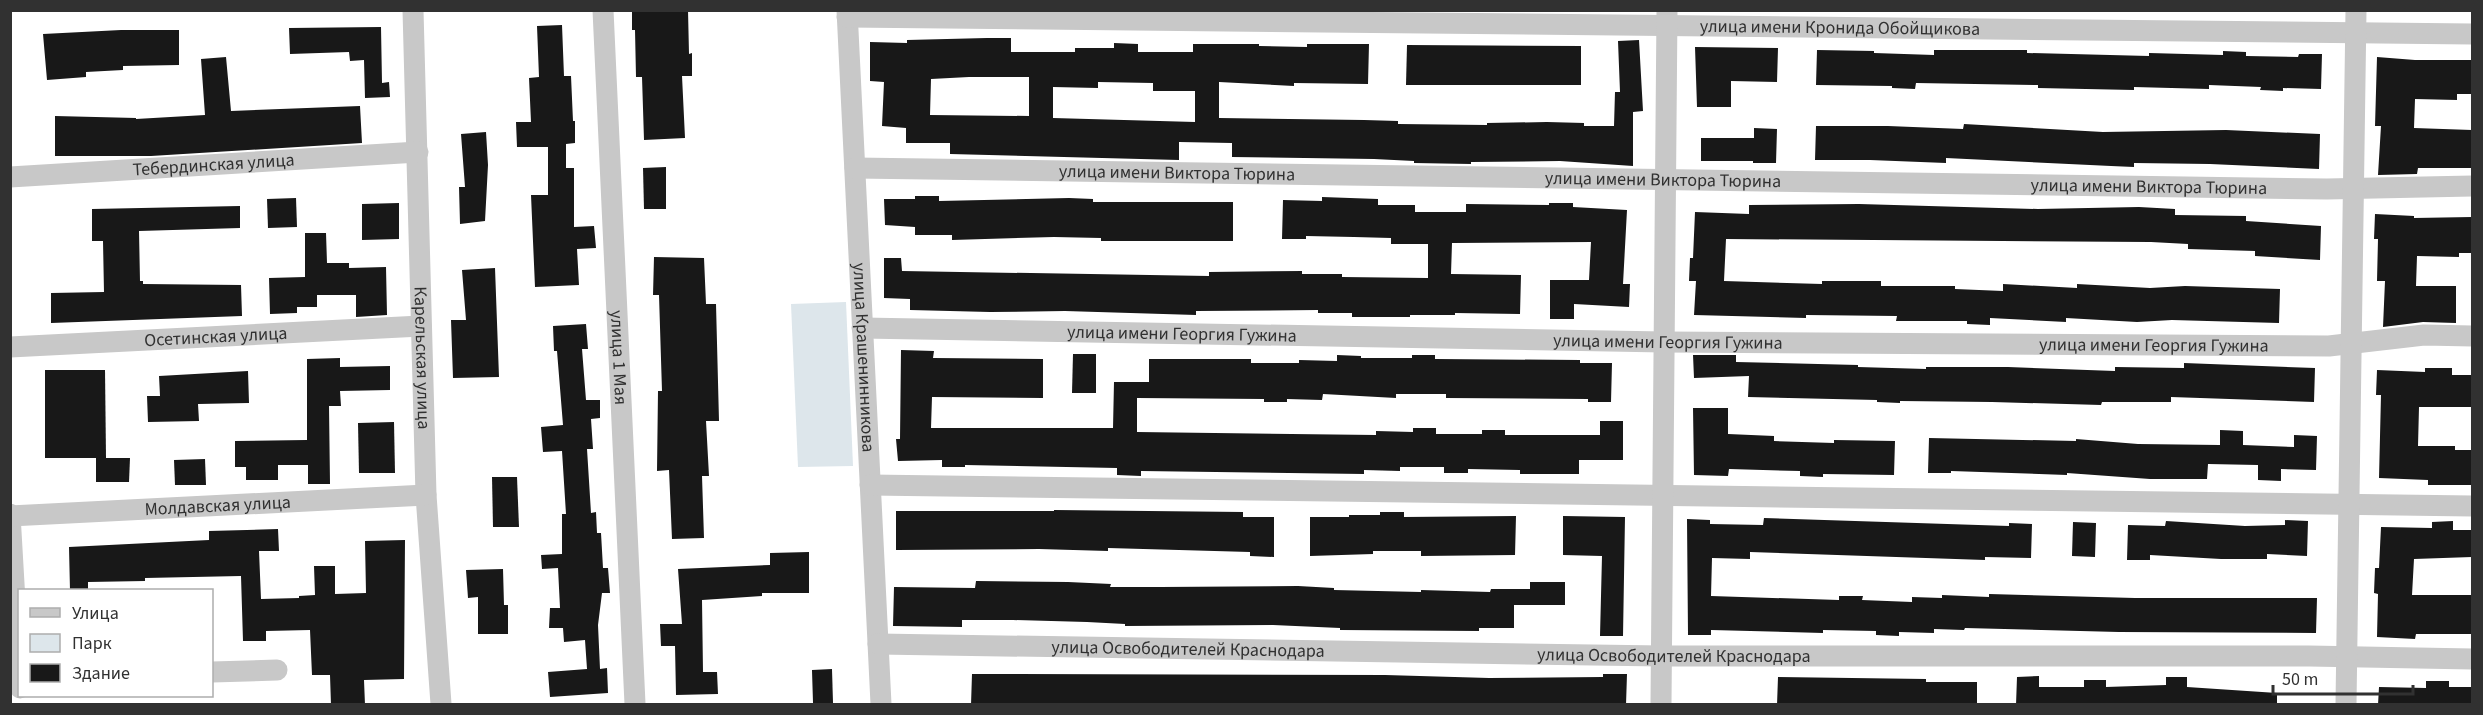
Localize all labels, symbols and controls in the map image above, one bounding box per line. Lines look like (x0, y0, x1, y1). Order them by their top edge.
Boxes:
street label: улица имени Кронида Обойщикова (1700, 13, 1980, 41)
street label: Тебердинская улица (132, 147, 295, 182)
street label: улица имени Виктора Тюрина (1059, 158, 1295, 187)
street label: улица имени Виктора Тюрина (1545, 165, 1781, 194)
street label: улица имени Виктора Тюрина (2031, 172, 2267, 201)
street label: улица Крашенинникова (847, 262, 881, 453)
street label: Карельская улица (408, 286, 437, 430)
street label: улица 1 Мая (604, 310, 634, 406)
street label: улица имени Георгия Гужина (1067, 319, 1297, 348)
street label: Осетинская улица (144, 320, 288, 353)
street label: улица имени Георгия Гужина (1553, 328, 1783, 355)
street label: улица имени Георгия Гужина (2039, 332, 2269, 358)
street label: Молдавская улица (144, 489, 292, 522)
legend (18, 589, 213, 697)
text: Улица (72, 601, 119, 626)
text: Парк (72, 631, 112, 656)
street label: улица Освободителей Краснодара (1051, 634, 1325, 663)
street label: улица Освободителей Краснодара (1537, 642, 1811, 669)
scale bar (2273, 658, 2412, 696)
text: Здание (72, 661, 130, 686)
text: 50 m (2282, 667, 2318, 692)

